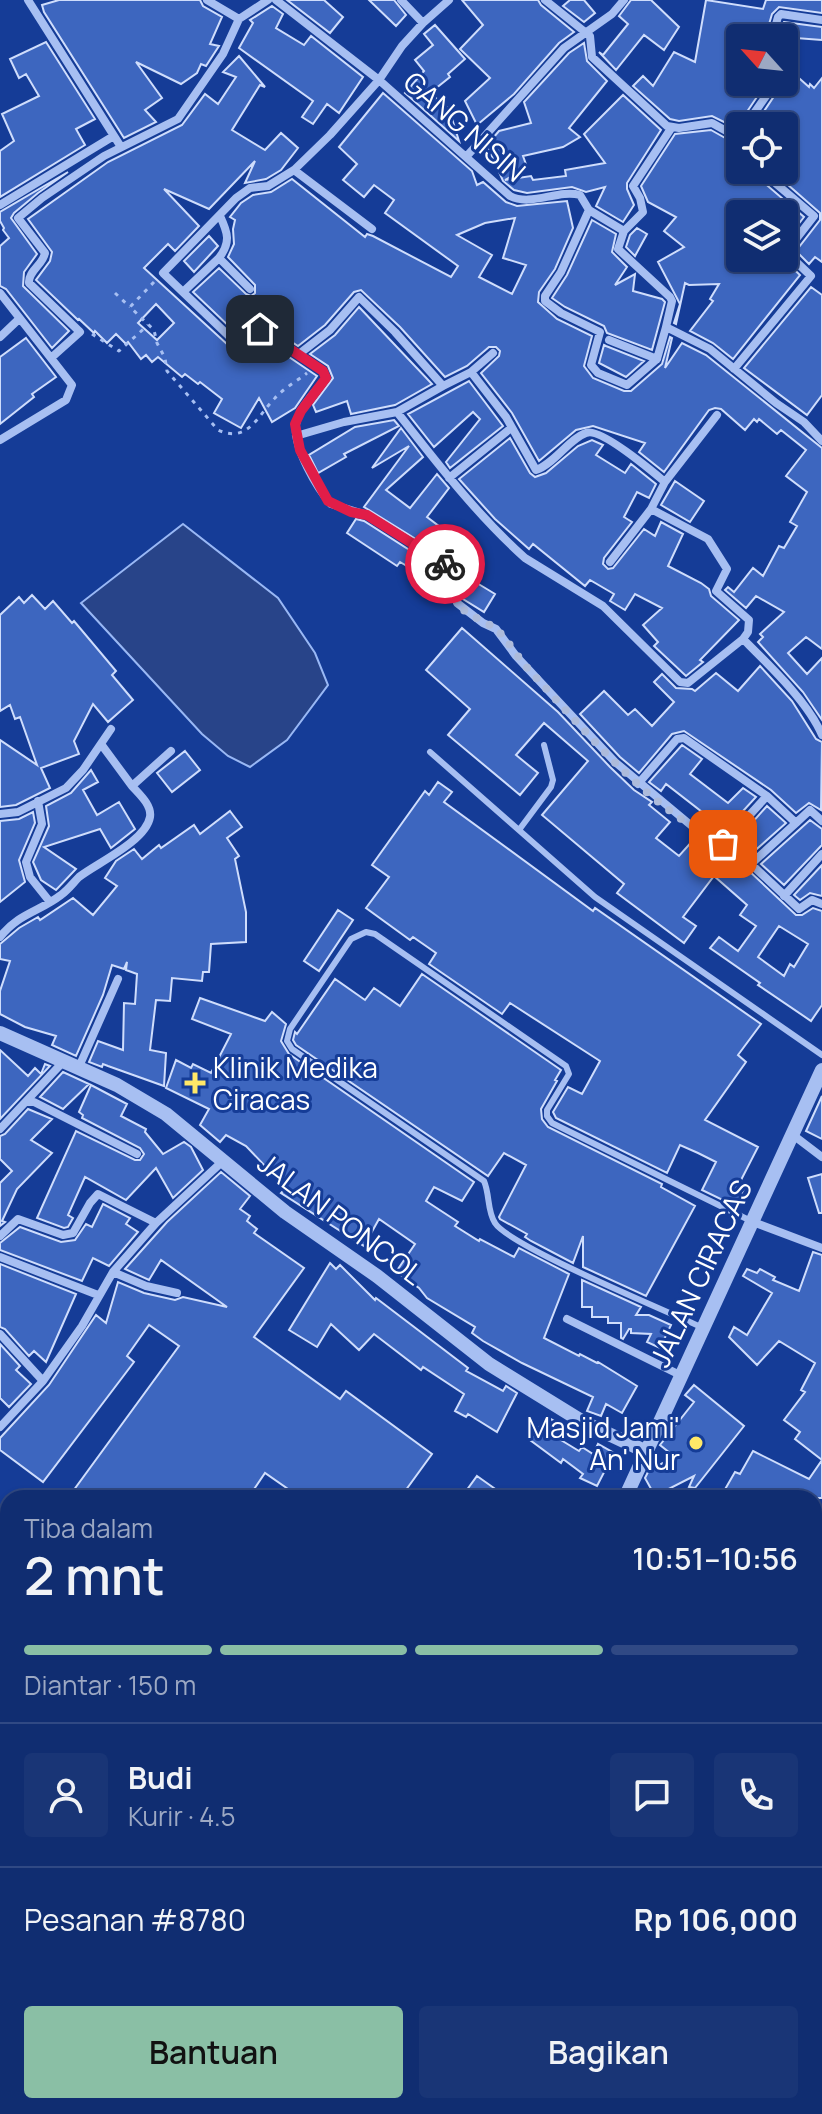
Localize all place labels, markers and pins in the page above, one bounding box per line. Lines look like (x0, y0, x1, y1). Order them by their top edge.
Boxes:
pin (226, 295, 294, 363)
pin (689, 810, 757, 878)
place label: Klinik Medika Ciracas (213, 1048, 378, 1118)
marker: Klinik Medika Ciracas (184, 1072, 206, 1094)
place label: Masjid Jami' An' Nur (527, 1408, 680, 1478)
marker: Masjid Jami' An' Nur (687, 1434, 705, 1452)

